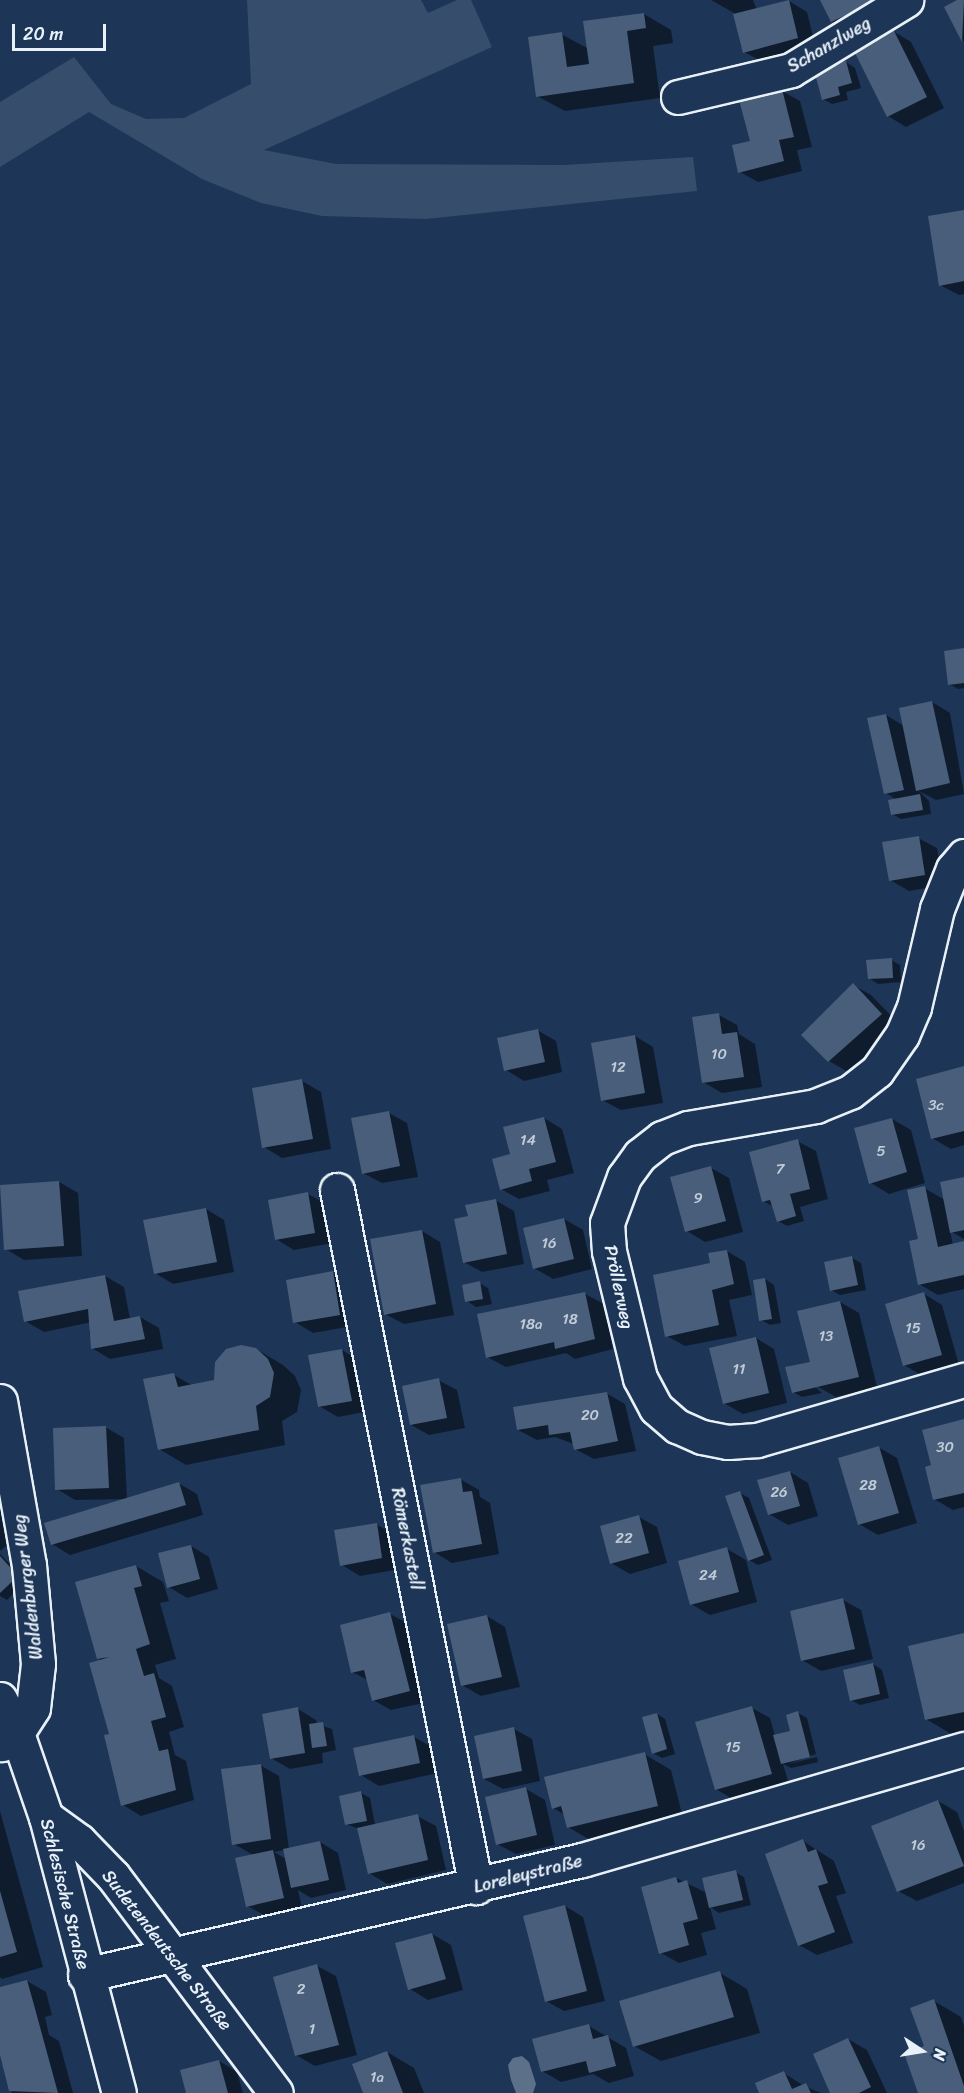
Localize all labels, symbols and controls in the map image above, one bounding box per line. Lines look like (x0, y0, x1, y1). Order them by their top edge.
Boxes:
scale bar (15, 12, 110, 50)
street label: Schanzlweg (783, 12, 875, 78)
text: 20 m (23, 18, 63, 50)
house number: 10 (711, 1046, 727, 1064)
house number: 12 (610, 1059, 626, 1077)
house number: 3c (928, 1097, 944, 1115)
house number: 14 (520, 1132, 536, 1150)
house number: 5 (876, 1143, 886, 1161)
house number: 7 (776, 1161, 784, 1179)
house number: 9 (693, 1190, 703, 1208)
house number: 16 (542, 1235, 556, 1253)
street label: Pröllerweg (600, 1243, 638, 1331)
house number: 18 (562, 1311, 578, 1329)
house number: 18a (519, 1316, 543, 1334)
house number: 15 (905, 1320, 921, 1338)
house number: 13 (819, 1328, 833, 1346)
house number: 11 (733, 1361, 745, 1379)
house number: 20 (581, 1407, 599, 1425)
house number: 30 (936, 1439, 954, 1457)
house number: 28 (859, 1477, 877, 1495)
house number: 26 (770, 1484, 788, 1502)
street label: Römerkastell (386, 1486, 428, 1592)
street label: Waldenburger Weg (8, 1513, 48, 1661)
house number: 22 (615, 1530, 633, 1548)
house number: 24 (699, 1567, 717, 1585)
house number: 15 (725, 1739, 741, 1757)
street label: Schlesische Straße (36, 1816, 94, 1972)
house number: 16 (911, 1837, 925, 1855)
street label: Loreleystraße (471, 1850, 585, 1898)
street label: Sudetendeutsche Straße (97, 1865, 237, 2035)
house number: 2 (297, 1981, 305, 1999)
house number: 1 (309, 2021, 315, 2039)
north arrow (892, 2021, 952, 2081)
text: N (925, 2046, 955, 2063)
house number: 1a (370, 2069, 384, 2087)

